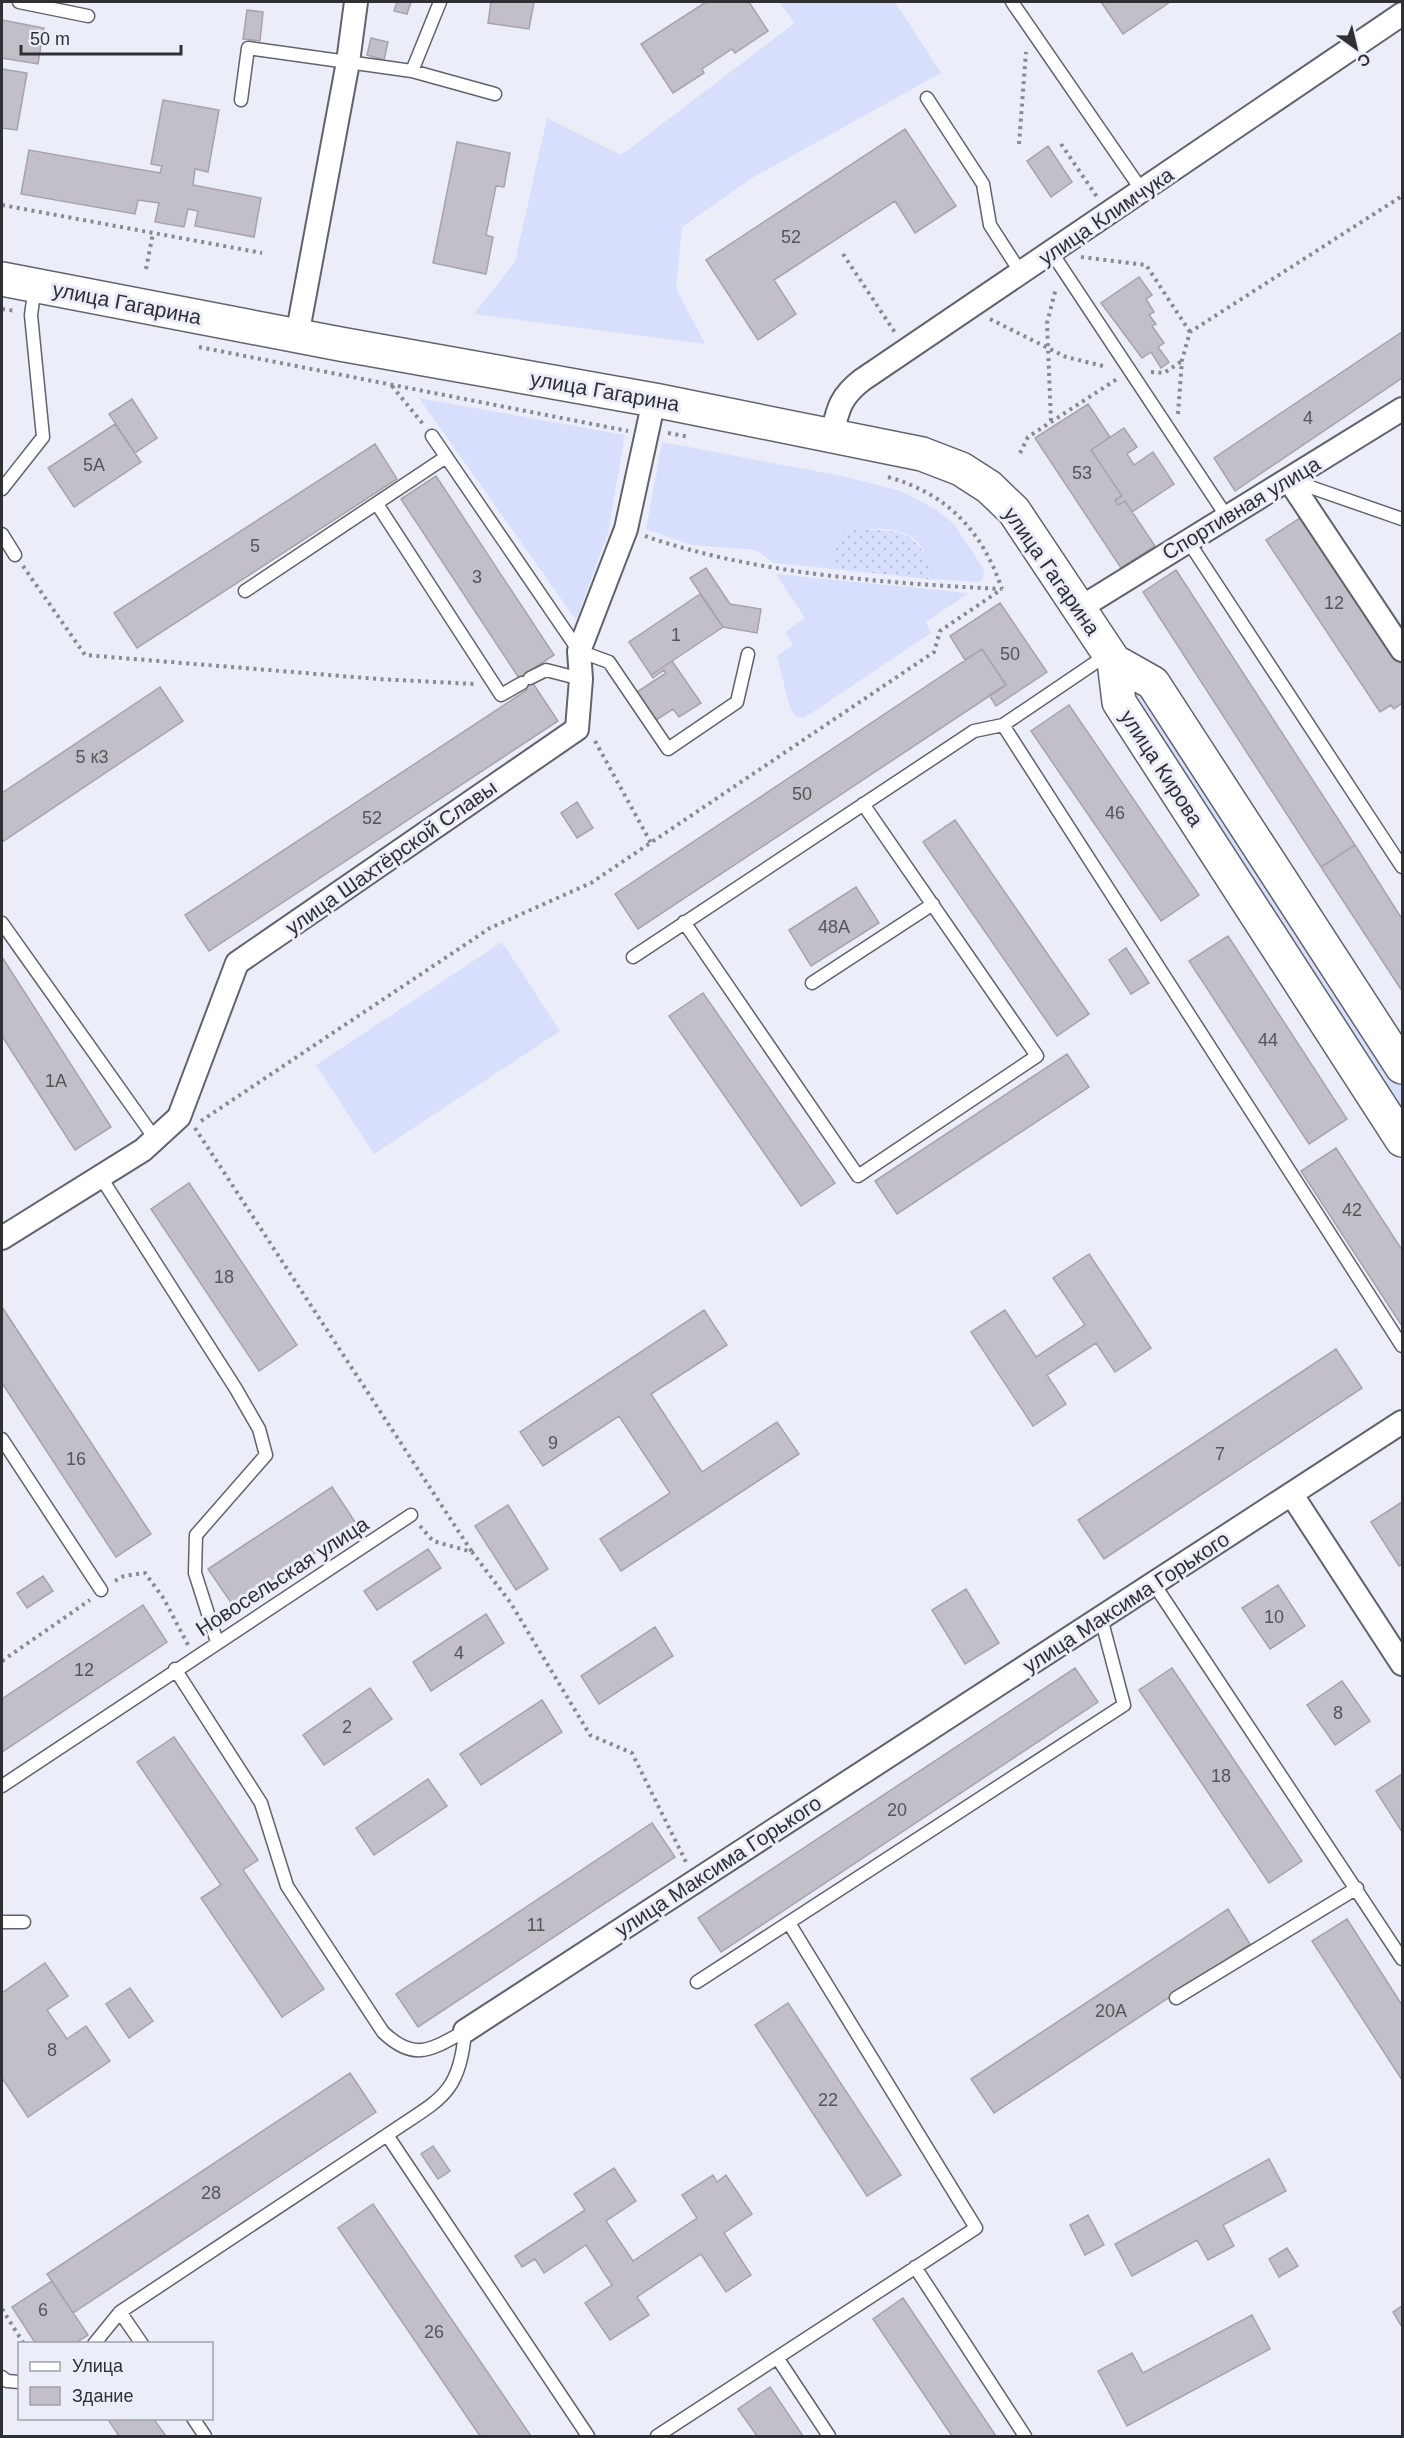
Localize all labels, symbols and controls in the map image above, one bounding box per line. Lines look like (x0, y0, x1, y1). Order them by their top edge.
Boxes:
scale bar (21, 18, 182, 56)
north arrow (1326, 18, 1386, 78)
text: 50 m (30, 29, 70, 49)
text: С (1354, 50, 1374, 71)
street label: улица Климчука (1034, 162, 1178, 269)
house number: 52 (781, 227, 801, 247)
street label: улица Гагарина (51, 277, 204, 329)
street label: улица Гагарина (529, 367, 682, 415)
house number: 4 (1303, 408, 1313, 428)
street label: Спортивная улица (1158, 452, 1324, 564)
house number: 5А (83, 455, 105, 475)
house number: 53 (1072, 463, 1092, 483)
street label: улица Гагарина (999, 503, 1105, 640)
house number: 5 (250, 536, 260, 556)
house number: 3 (472, 567, 482, 587)
house number: 12 (1324, 593, 1344, 613)
house number: 1 (671, 625, 681, 645)
house number: 50 (1000, 644, 1020, 664)
street label: улица Кирова (1116, 706, 1208, 831)
house number: 5 к3 (76, 747, 108, 767)
street label: улица Шахтёрской Славы (281, 775, 501, 939)
house number: 50 (792, 784, 812, 804)
house number: 46 (1105, 803, 1125, 823)
house number: 52 (362, 808, 382, 828)
house number: 48А (818, 917, 850, 937)
house number: 44 (1258, 1030, 1278, 1050)
house number: 1А (45, 1071, 67, 1091)
house number: 42 (1342, 1200, 1362, 1220)
house number: 18 (214, 1267, 234, 1287)
house number: 9 (548, 1433, 558, 1453)
house number: 7 (1215, 1444, 1225, 1464)
house number: 16 (66, 1449, 86, 1469)
street label: Новосельская улица (191, 1511, 373, 1640)
street label: улица Максима Горького (1019, 1527, 1233, 1677)
house number: 10 (1264, 1607, 1284, 1627)
house number: 4 (454, 1643, 464, 1663)
house number: 12 (74, 1660, 94, 1680)
house number: 8 (1333, 1703, 1343, 1723)
house number: 2 (342, 1717, 352, 1737)
house number: 18 (1211, 1766, 1231, 1786)
street label: улица Максима Горького (611, 1791, 825, 1941)
house number: 20 (887, 1800, 907, 1820)
house number: 11 (527, 1915, 545, 1935)
house number: 20А (1095, 2001, 1127, 2021)
house number: 8 (47, 2040, 57, 2060)
house number: 22 (818, 2090, 838, 2110)
house number: 28 (201, 2183, 221, 2203)
house number: 6 (38, 2300, 48, 2320)
house number: 26 (424, 2322, 444, 2342)
legend (18, 2342, 213, 2420)
text: Улица (72, 2356, 124, 2376)
text: Здание (72, 2386, 133, 2406)

